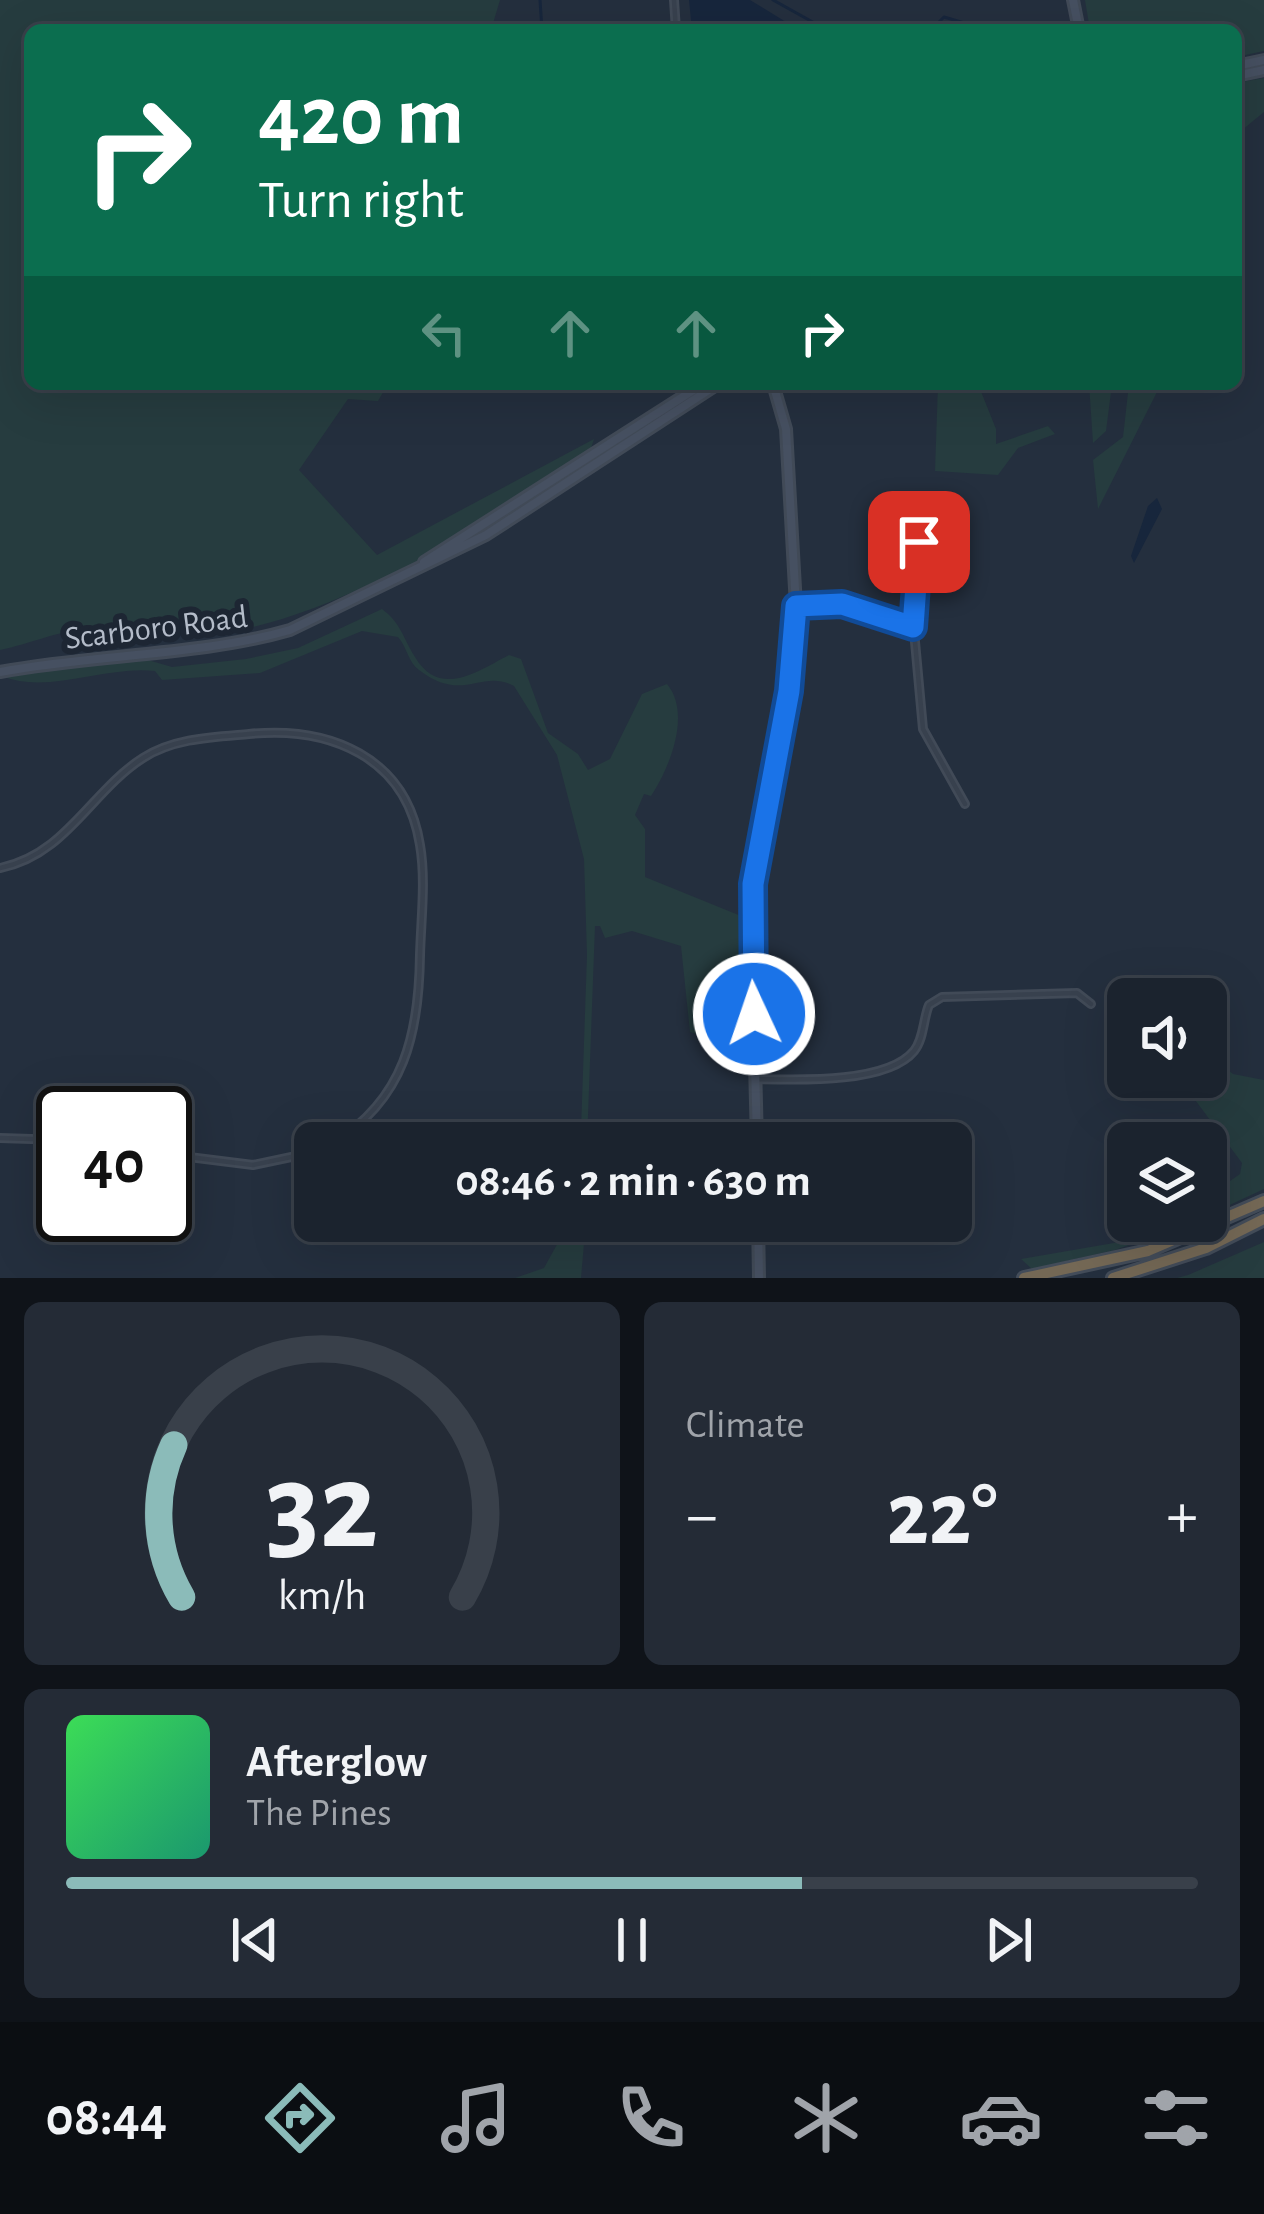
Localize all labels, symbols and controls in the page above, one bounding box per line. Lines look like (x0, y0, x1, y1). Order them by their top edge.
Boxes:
icon: right (60, 72, 216, 228)
text: 420 m (258, 76, 464, 160)
text: Turn right (258, 174, 464, 228)
icon: left (411, 300, 477, 366)
icon: ahead (537, 300, 603, 366)
icon: ahead (663, 300, 729, 366)
icon: right (789, 300, 855, 366)
pin (868, 491, 970, 593)
icon: arrive (886, 509, 952, 575)
street label: Scarboro Road (63, 601, 249, 656)
position arrow (691, 951, 817, 1077)
map controls (1107, 978, 1227, 1242)
button: sound (1107, 978, 1227, 1098)
speed limit sign: 40 (36, 1086, 192, 1242)
button: layers (1107, 1122, 1227, 1242)
text: 08:46 · 2 min · 630 m (455, 1159, 811, 1204)
text: Climate (686, 1406, 804, 1445)
text: 32 (266, 1446, 378, 1571)
text: 22° (886, 1471, 998, 1561)
text: − (686, 1483, 718, 1549)
text: + (1166, 1483, 1198, 1549)
text: km/h (278, 1574, 366, 1617)
text: Afterglow (246, 1740, 427, 1785)
text: The Pines (246, 1794, 392, 1833)
icon: previous (222, 1907, 288, 1973)
icon: pause (599, 1907, 665, 1973)
icon: next (976, 1907, 1042, 1973)
icon: directions (258, 2076, 342, 2160)
icon: music (434, 2076, 518, 2160)
icon: phone (609, 2076, 693, 2160)
icon: climate (784, 2076, 868, 2160)
icon: car (959, 2076, 1043, 2160)
icon: filters (1134, 2076, 1218, 2160)
text: 08:44 (46, 2091, 167, 2145)

